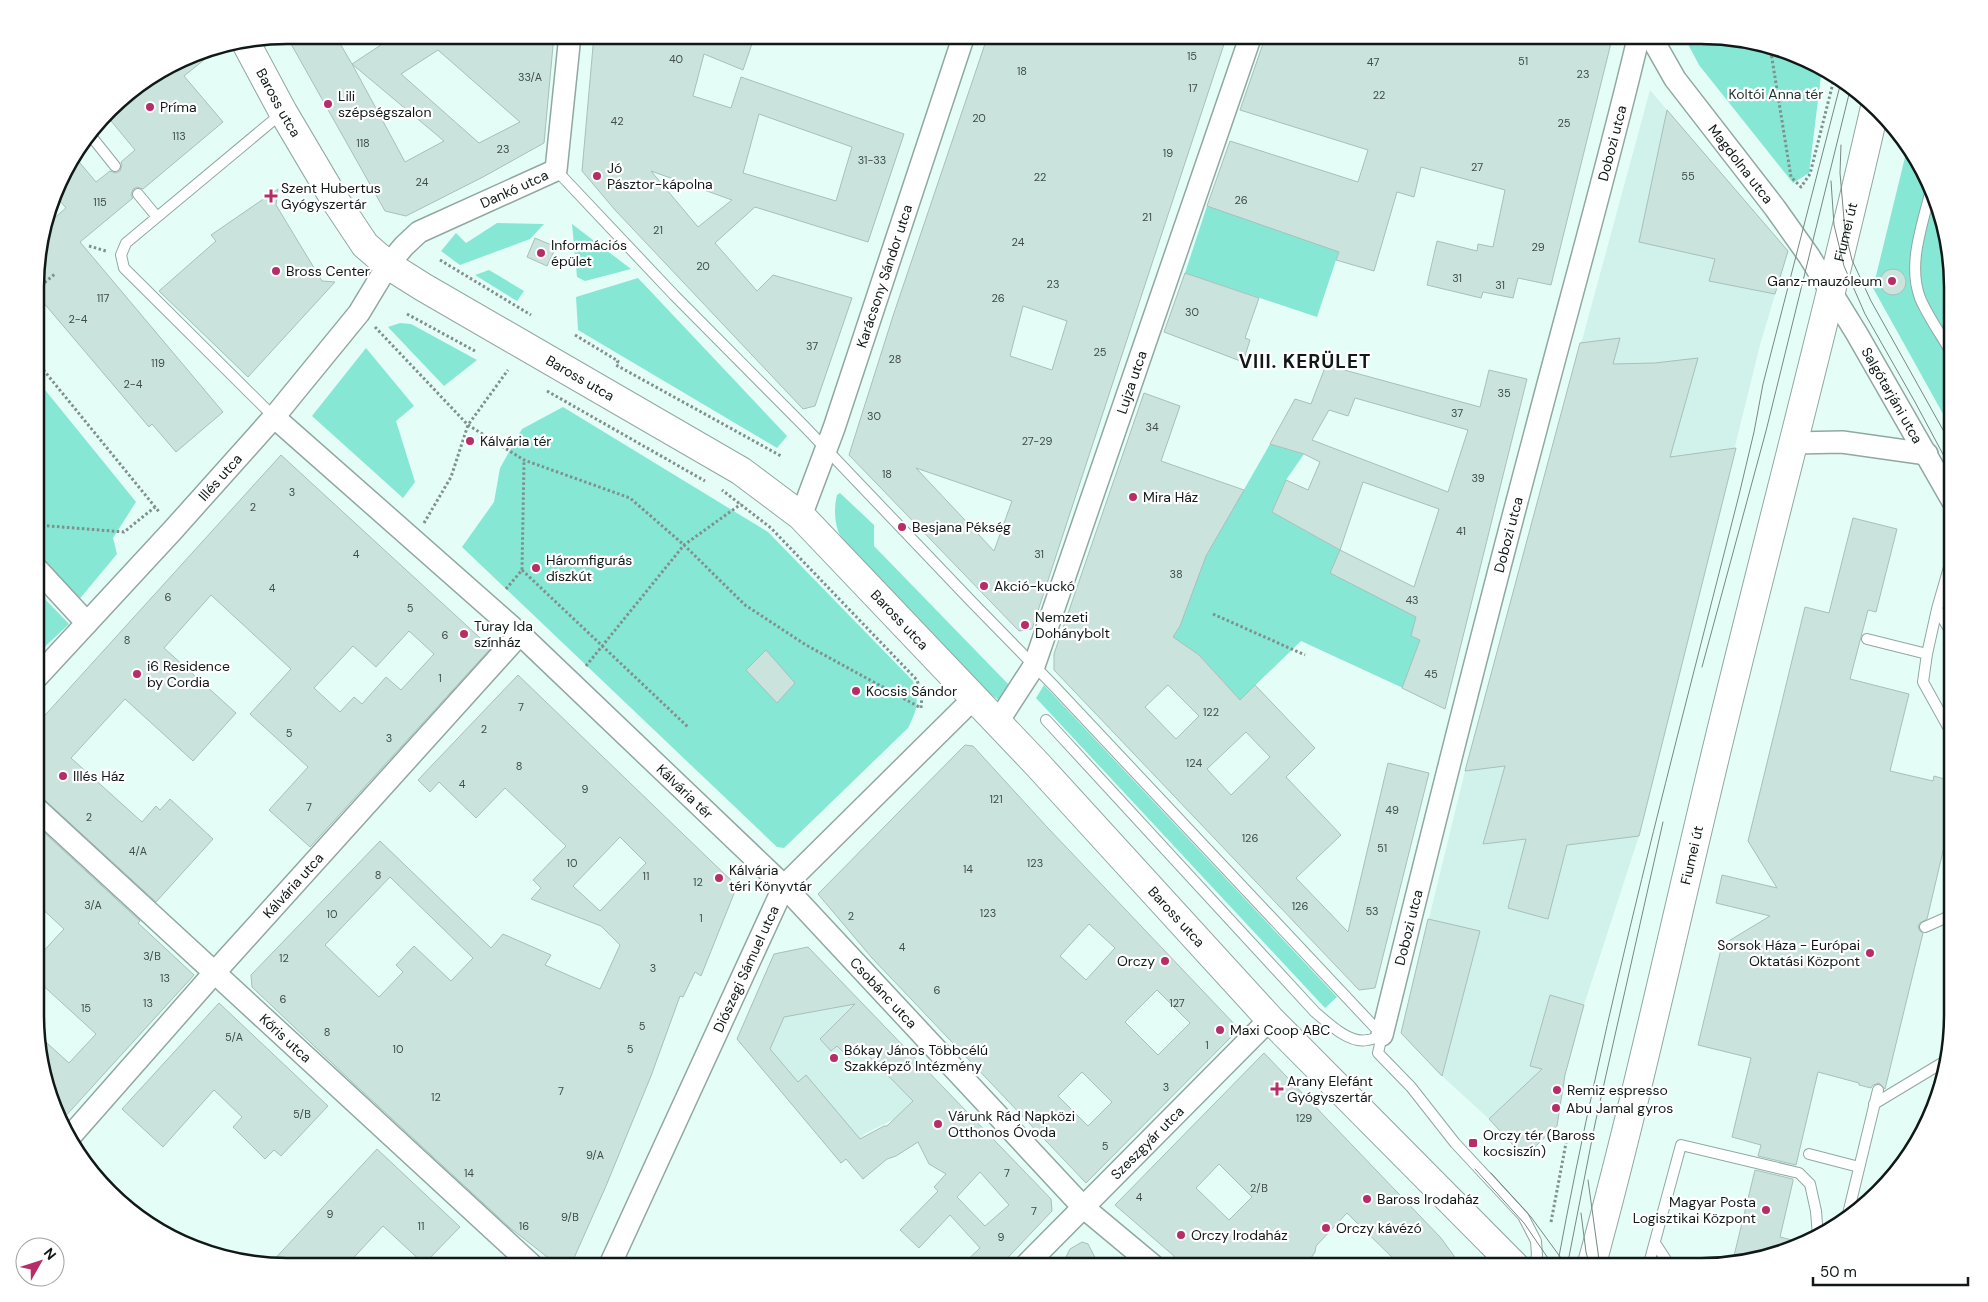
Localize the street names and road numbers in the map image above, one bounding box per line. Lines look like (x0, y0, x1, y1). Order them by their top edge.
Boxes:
street label: Baross utca (252, 65, 305, 140)
street label: Dobozi utca (1594, 103, 1630, 183)
street label: Magdolna utca (1704, 121, 1777, 207)
street label: Dankó utca (477, 166, 551, 212)
street label: Fiumei út (1830, 201, 1861, 263)
street label: Karácsony Sándor utca (852, 202, 916, 350)
street label: Salgótarjáni utca (1858, 344, 1927, 447)
street label: Lujza utca (1112, 348, 1151, 416)
street label: Baross utca (543, 351, 618, 405)
street label: Illés utca (194, 450, 246, 505)
street label: Dobozi utca (1490, 495, 1527, 574)
street label: Baross utca (867, 586, 932, 653)
street label: Kálvária tér (653, 760, 717, 823)
street label: Fiumei út (1676, 824, 1707, 886)
street label: Kálvária utca (259, 849, 327, 922)
street label: Baross utca (1144, 883, 1209, 951)
street label: Dobozi utca (1391, 888, 1427, 967)
street label: Diószegi Sámuel utca (709, 903, 783, 1035)
street label: Csobánc utca (846, 954, 921, 1032)
street label: Kőris utca (256, 1010, 315, 1066)
street label: Szeszgyár utca (1107, 1102, 1188, 1183)

